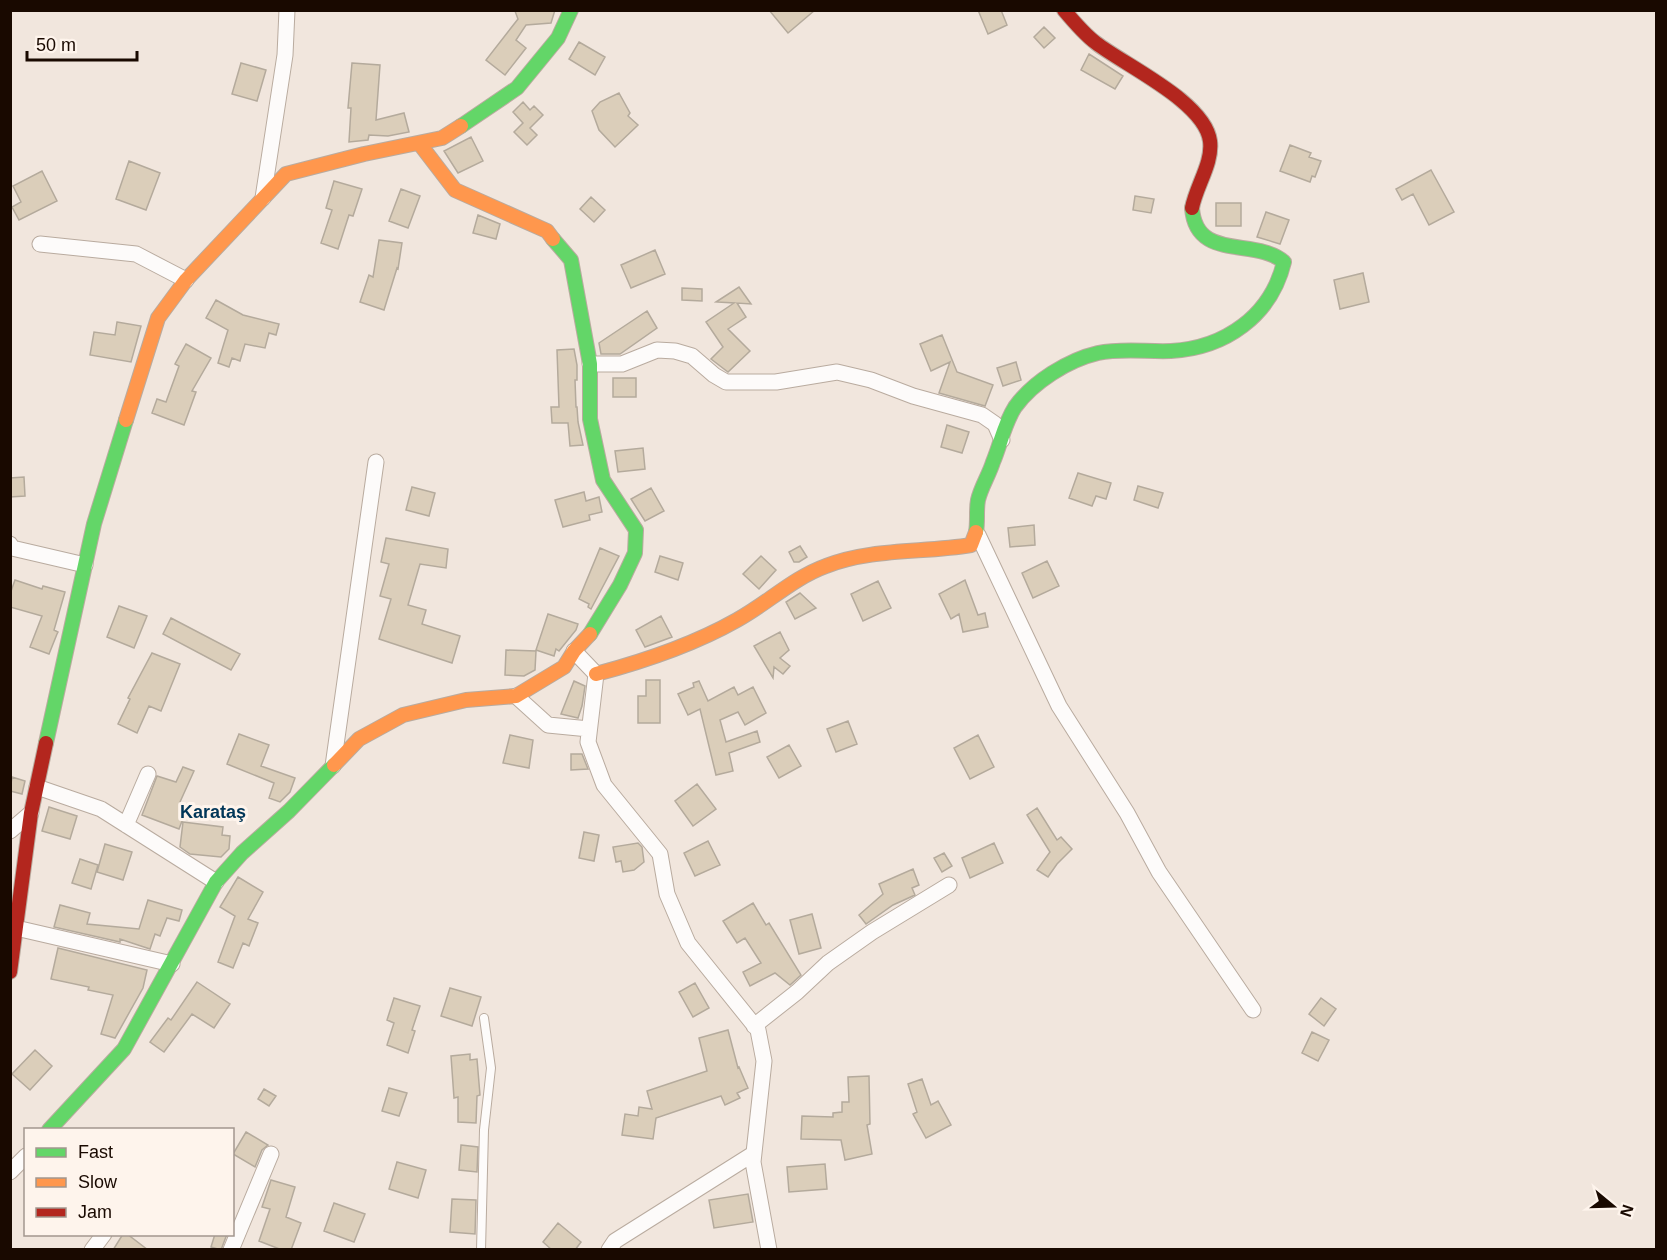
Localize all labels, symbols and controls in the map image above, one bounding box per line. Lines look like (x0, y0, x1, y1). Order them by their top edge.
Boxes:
scale bar (27, 24, 136, 62)
text: 50 m (36, 35, 76, 55)
district label: Karataş (180, 802, 246, 822)
legend (24, 1128, 234, 1236)
text: Fast (78, 1142, 113, 1162)
text: Slow (78, 1172, 118, 1192)
north arrow (1583, 1176, 1643, 1236)
text: Jam (78, 1202, 112, 1222)
text: N (1617, 1202, 1637, 1219)

